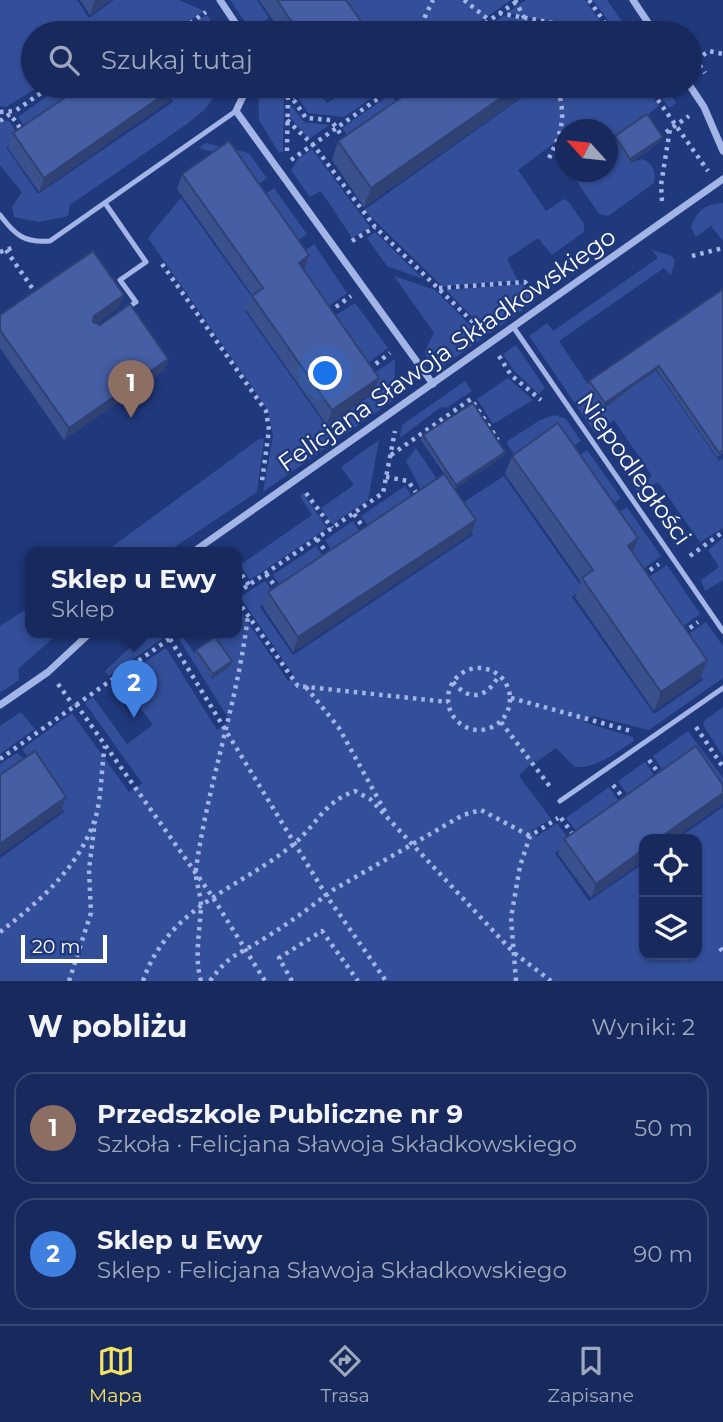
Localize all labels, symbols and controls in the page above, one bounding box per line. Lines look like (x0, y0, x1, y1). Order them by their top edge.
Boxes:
search box (21, 21, 702, 98)
icon: search (45, 41, 83, 79)
text: Szukaj tutaj (101, 44, 253, 76)
north arrow (555, 119, 618, 182)
street label: Felicjana Sławoja Składkowskiego (272, 221, 621, 478)
your location (308, 356, 342, 390)
pin: 1 (108, 360, 154, 418)
street label: Niepodległości (571, 387, 698, 550)
popup (25, 547, 242, 638)
text: Sklep u Ewy (51, 563, 216, 595)
text: Sklep (51, 595, 114, 623)
pin: 2 (111, 660, 157, 718)
map controls (639, 834, 702, 960)
button: locate (639, 834, 702, 897)
button: layers (639, 897, 702, 960)
scale bar (21, 932, 107, 964)
text: 20 m (32, 935, 80, 958)
text: W pobliżu (28, 1008, 187, 1045)
text: Wyniki: 2 (591, 1013, 695, 1041)
text: Przedszkole Publiczne nr 9 (97, 1098, 463, 1130)
text: 1 (48, 1114, 58, 1142)
text: 50 m (634, 1114, 693, 1142)
text: Szkoła · Felicjana Sławoja Składkowskiego (97, 1130, 577, 1158)
text: Sklep u Ewy (97, 1224, 262, 1256)
text: 2 (46, 1240, 60, 1268)
text: 90 m (633, 1240, 693, 1268)
text: Sklep · Felicjana Sławoja Składkowskiego (97, 1256, 567, 1284)
tab: Mapa (89, 1342, 142, 1407)
tab: Trasa (320, 1342, 370, 1407)
tab: Zapisane (548, 1342, 634, 1407)

